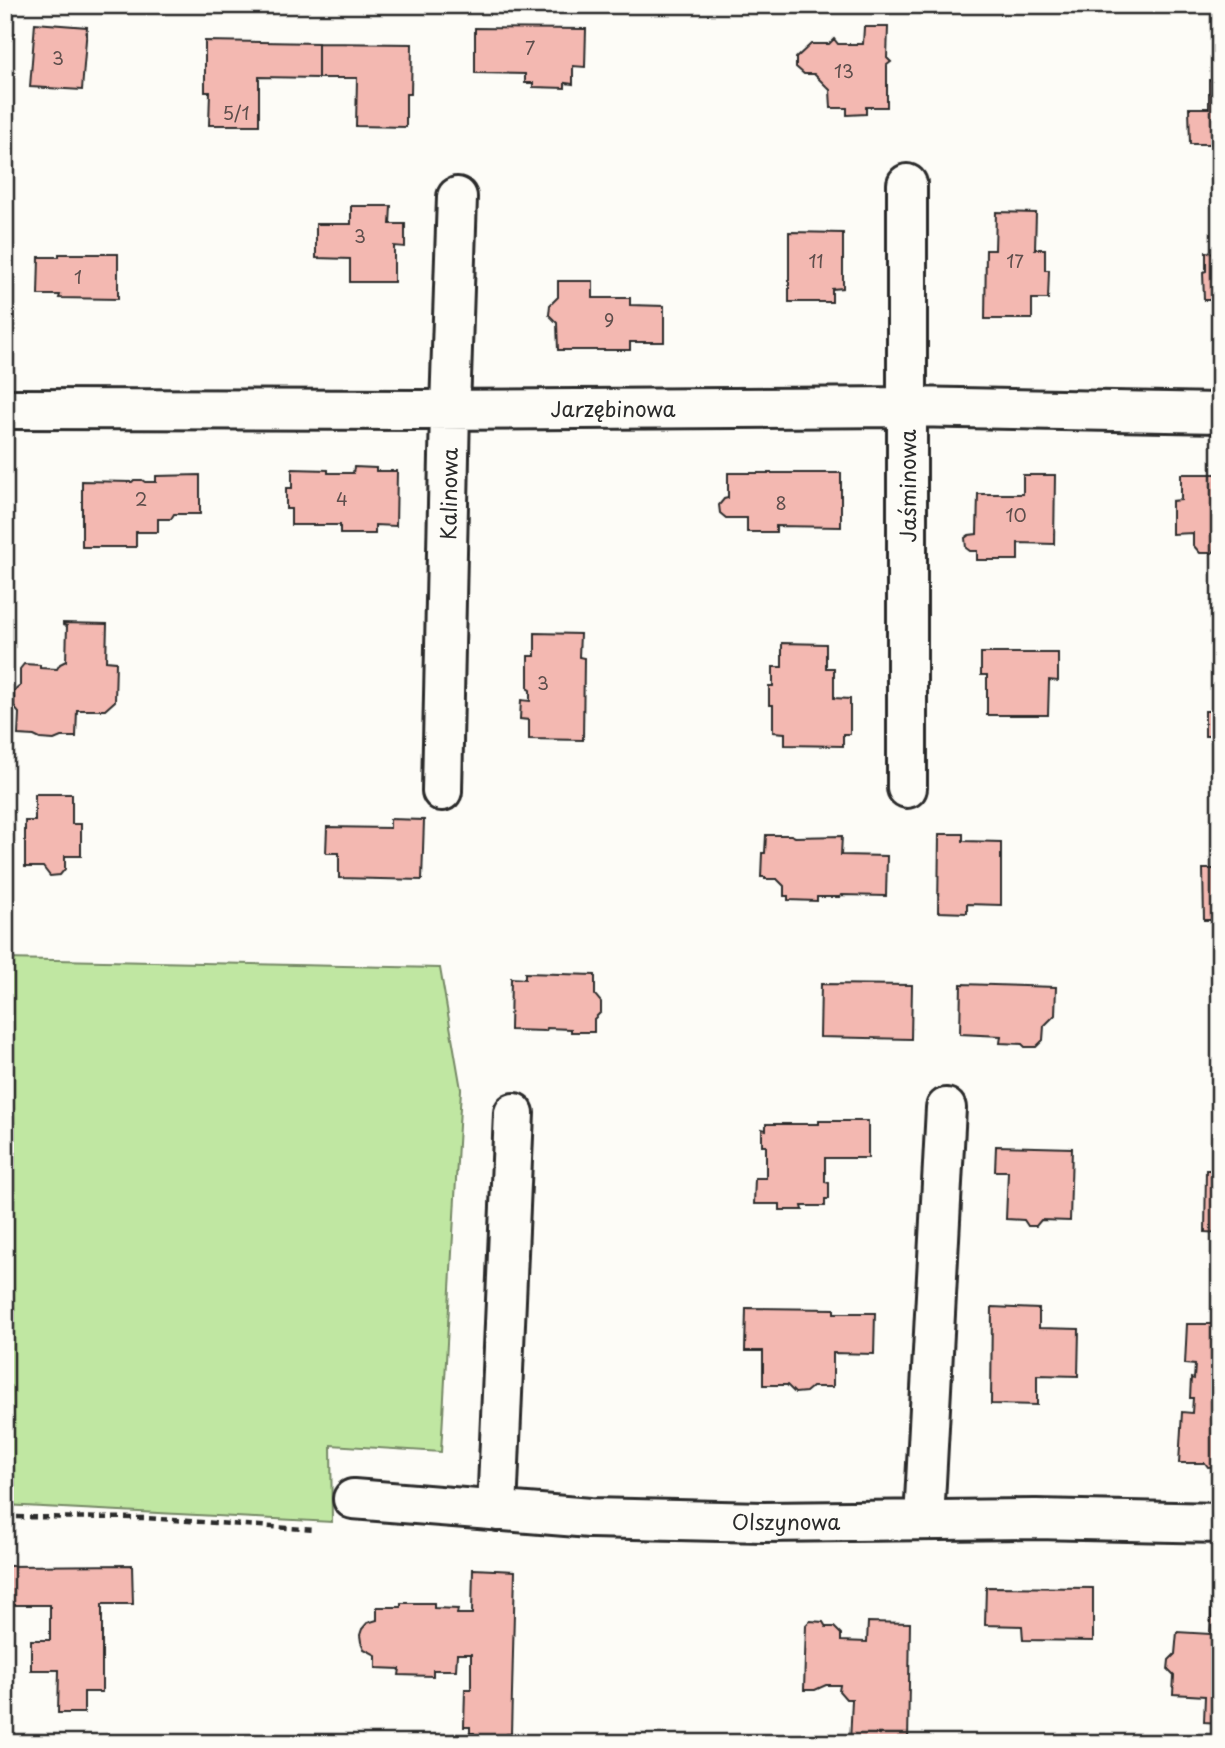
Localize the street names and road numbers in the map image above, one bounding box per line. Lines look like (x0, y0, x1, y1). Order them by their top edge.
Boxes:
street label: Jarzębinowa (550, 392, 676, 424)
street label: Jaśminowa (891, 430, 923, 542)
street label: Kalinowa (431, 448, 465, 540)
street label: Olszynowa (732, 1505, 840, 1537)

